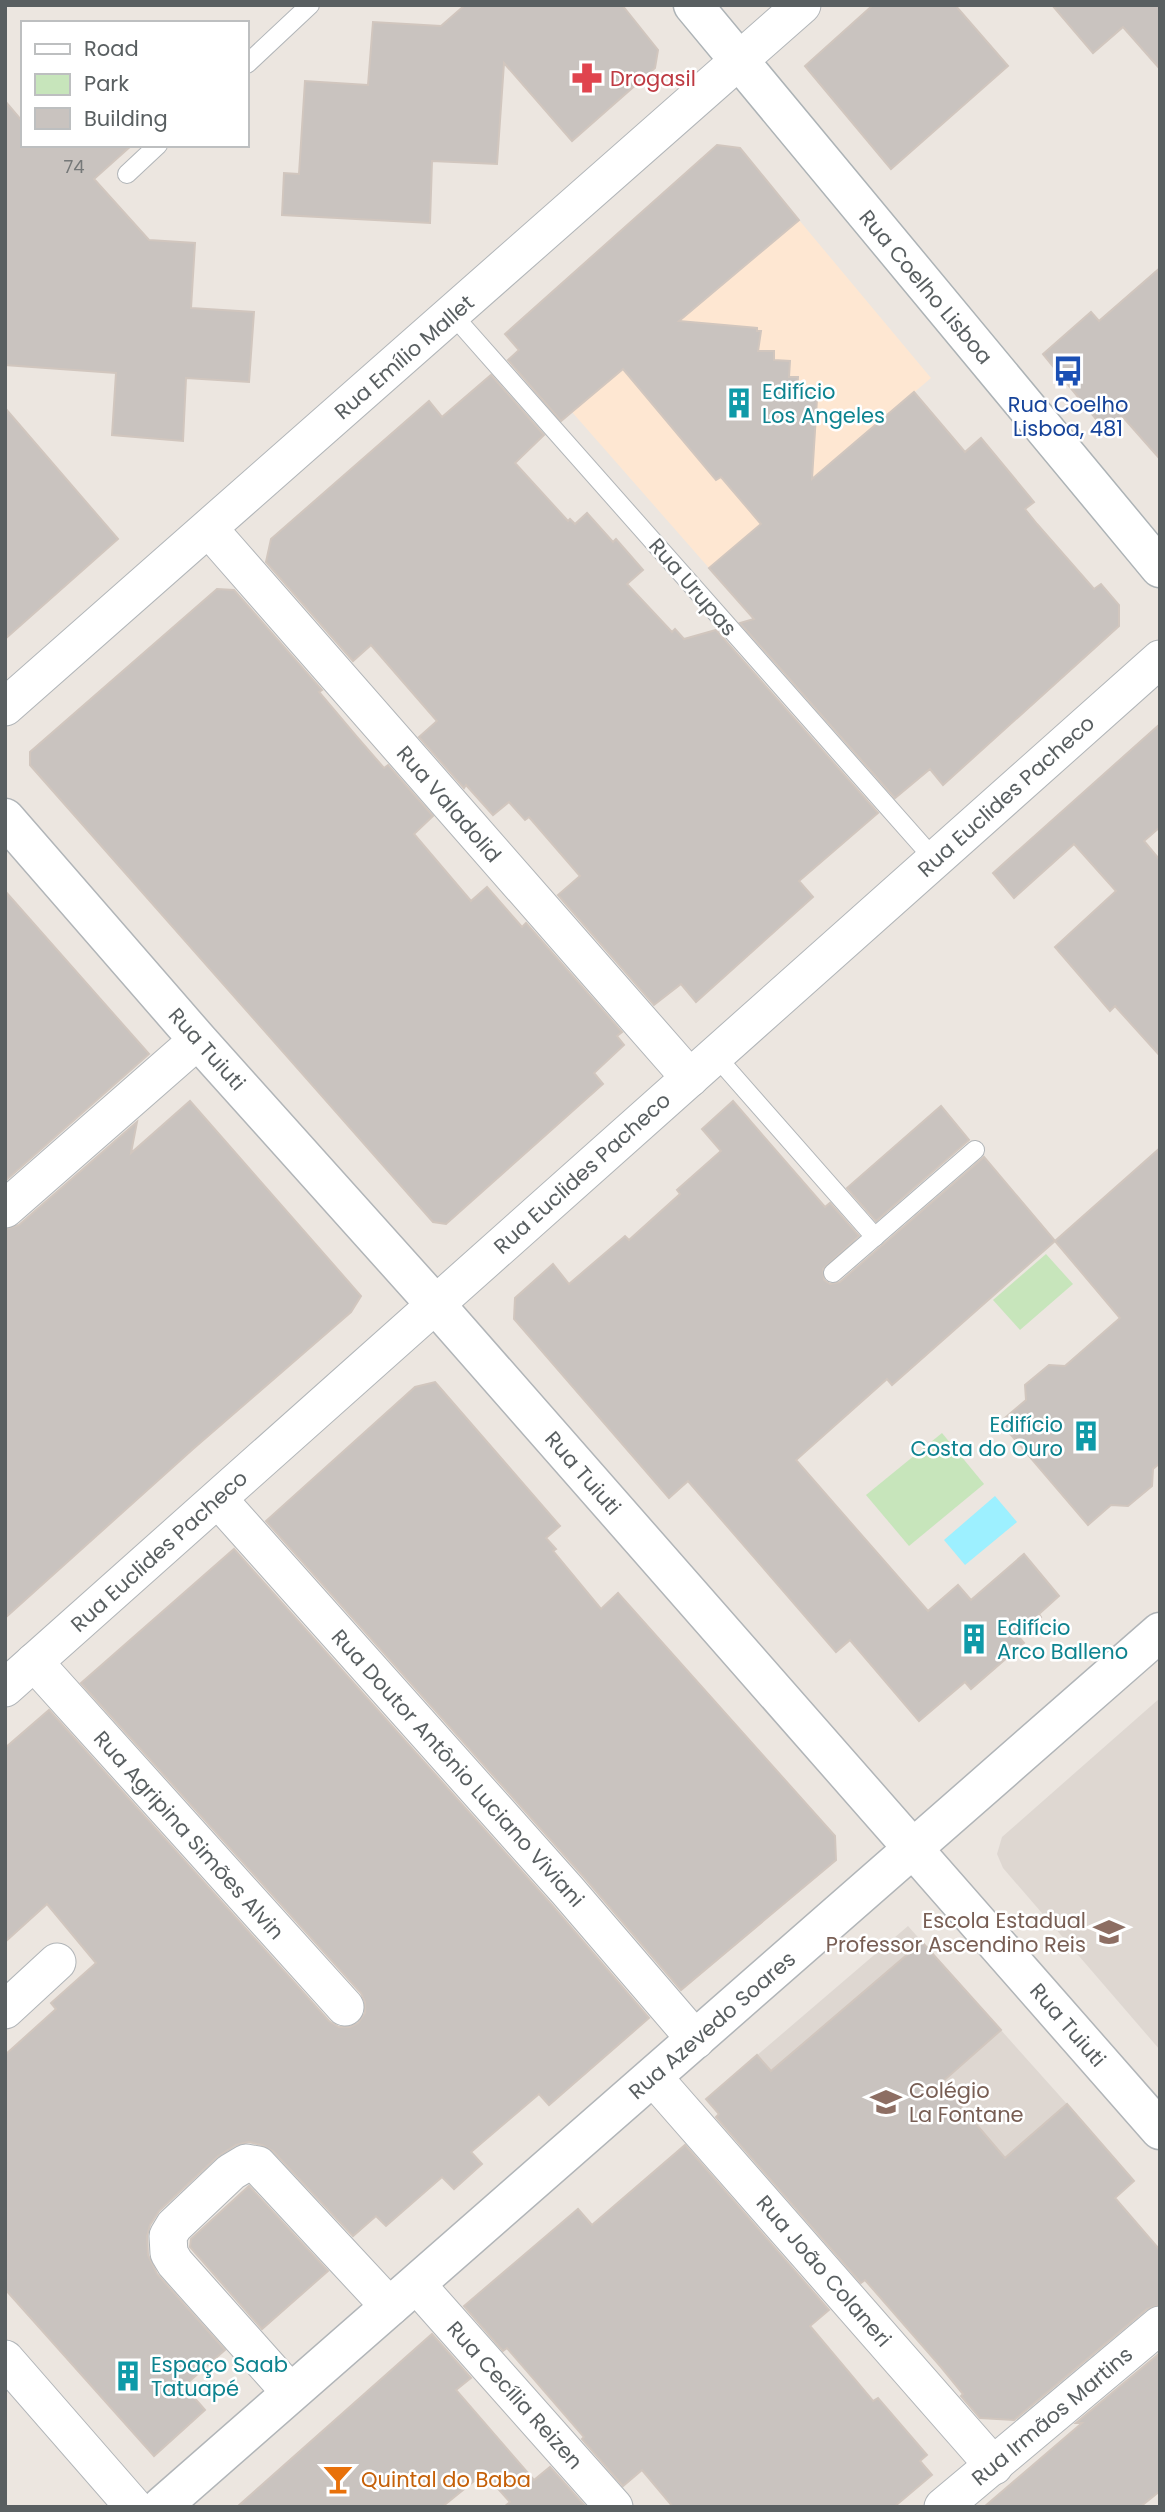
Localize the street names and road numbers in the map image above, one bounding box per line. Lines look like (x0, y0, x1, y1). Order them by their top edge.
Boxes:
street label: Rua Coelho Lisboa (853, 204, 999, 370)
street label: Rua Emílio Mallet (328, 288, 480, 426)
street label: Rua Urupas (642, 532, 744, 642)
street label: Rua Euclides Pacheco (911, 709, 1101, 883)
street label: Rua Valadolid (390, 739, 508, 869)
street label: Rua Tuiuti (162, 1001, 252, 1097)
street label: Rua Euclides Pacheco (487, 1086, 677, 1260)
street label: Rua Tuiuti (539, 1425, 627, 1521)
street label: Rua Euclides Pacheco (64, 1464, 254, 1638)
street label: Rua Doutor Antônio Luciano Viviani (325, 1623, 591, 1913)
street label: Rua Agripina Simões Alvin (87, 1724, 291, 1946)
street label: Rua Azevedo Soares (622, 1944, 802, 2106)
street label: Rua Tuiuti (1024, 1977, 1112, 2073)
street label: Rua João Colaneri (750, 2189, 898, 2353)
street label: Rua Cecília Reizen (441, 2315, 589, 2475)
street label: Rua Irmãos Martins (965, 2340, 1139, 2492)

